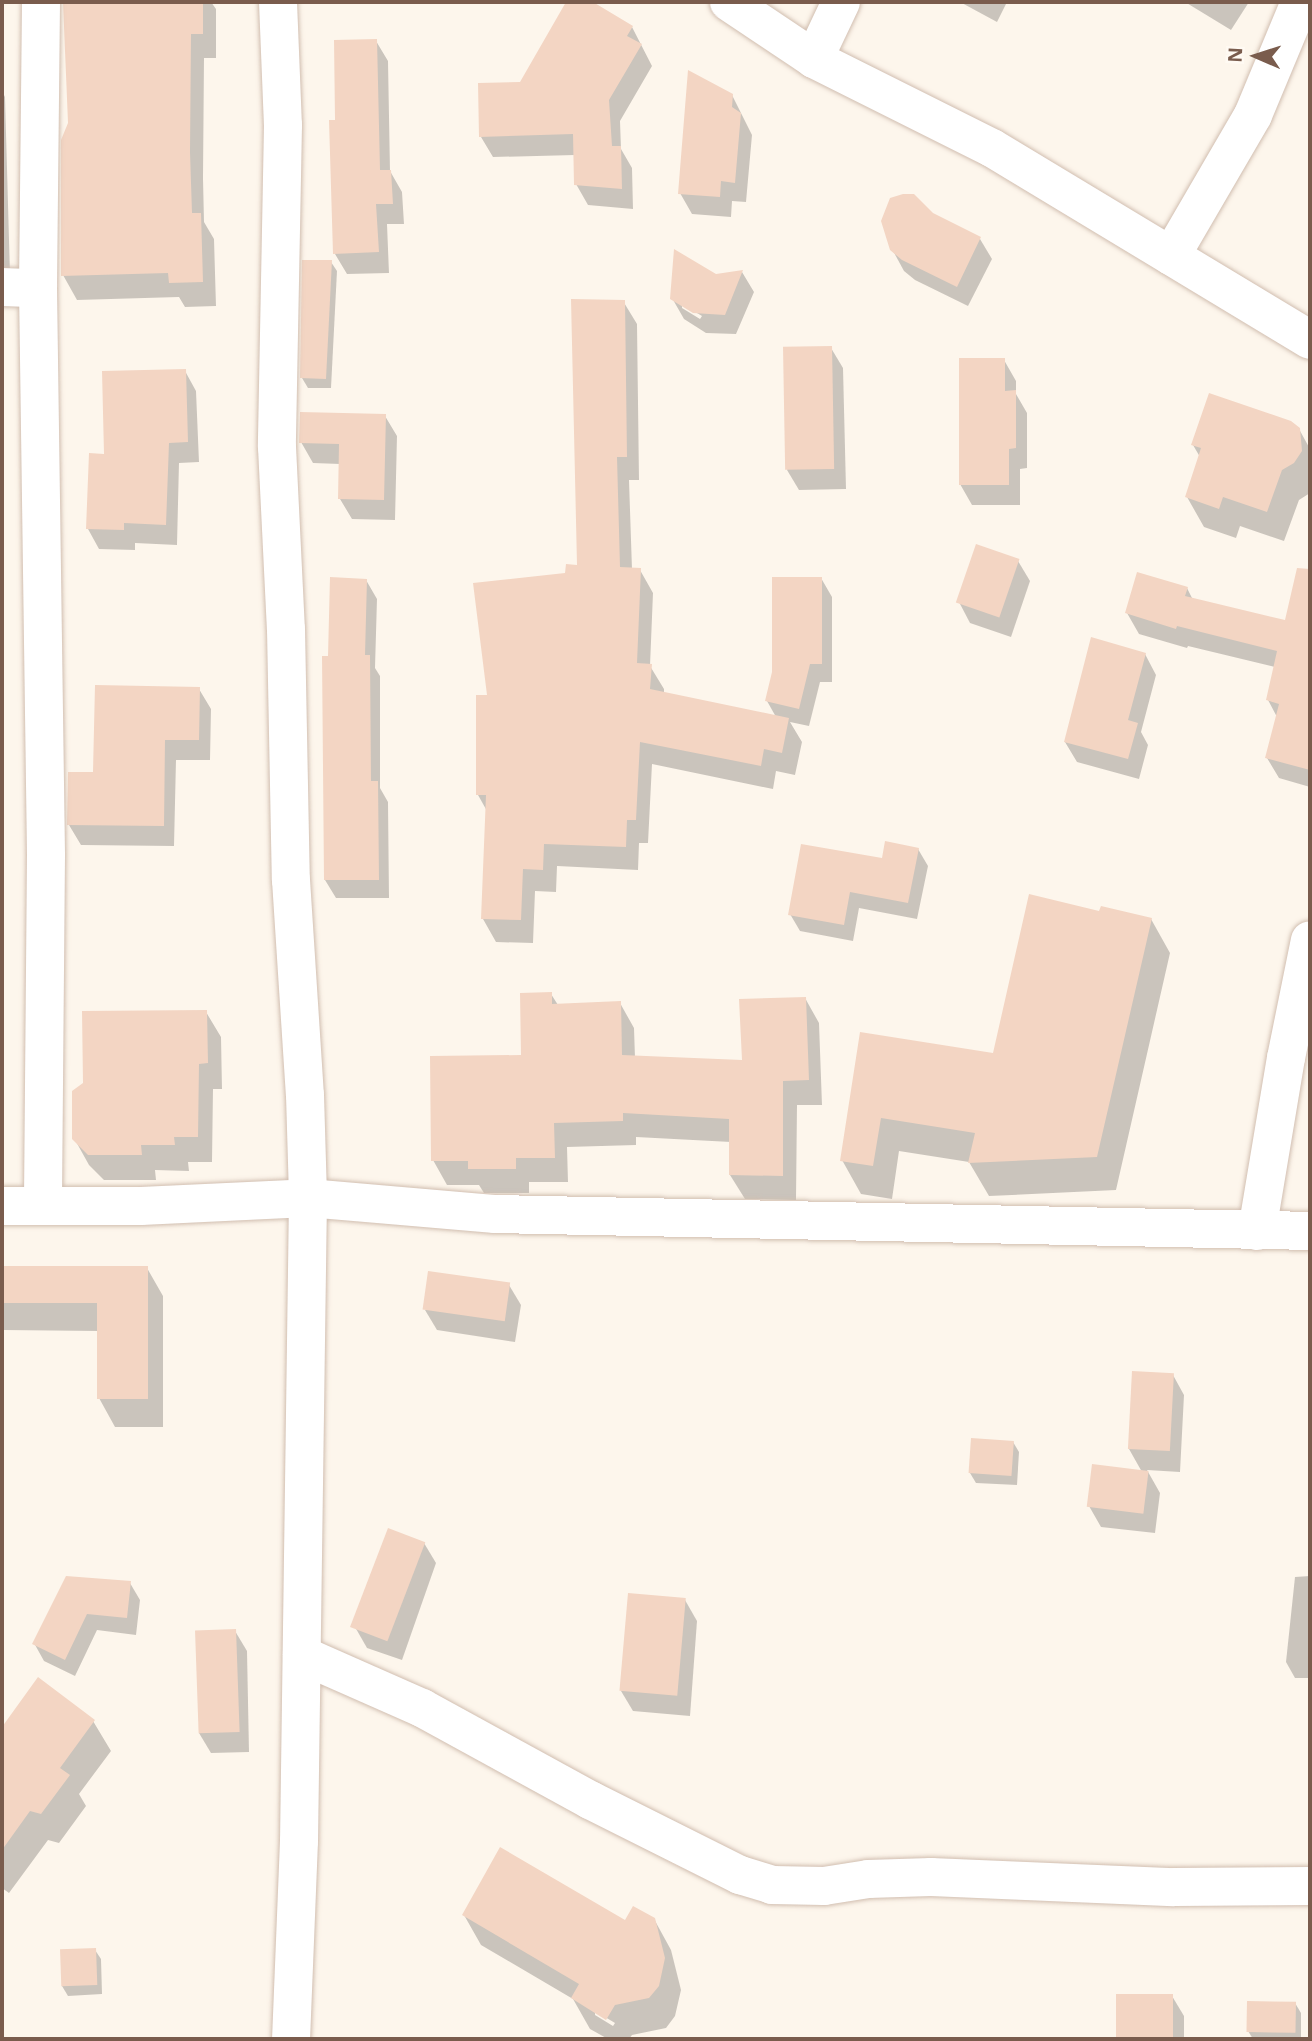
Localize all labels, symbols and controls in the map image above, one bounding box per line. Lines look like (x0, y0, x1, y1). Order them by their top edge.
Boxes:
north arrow (1221, 21, 1291, 91)
text: N (1222, 47, 1248, 63)

